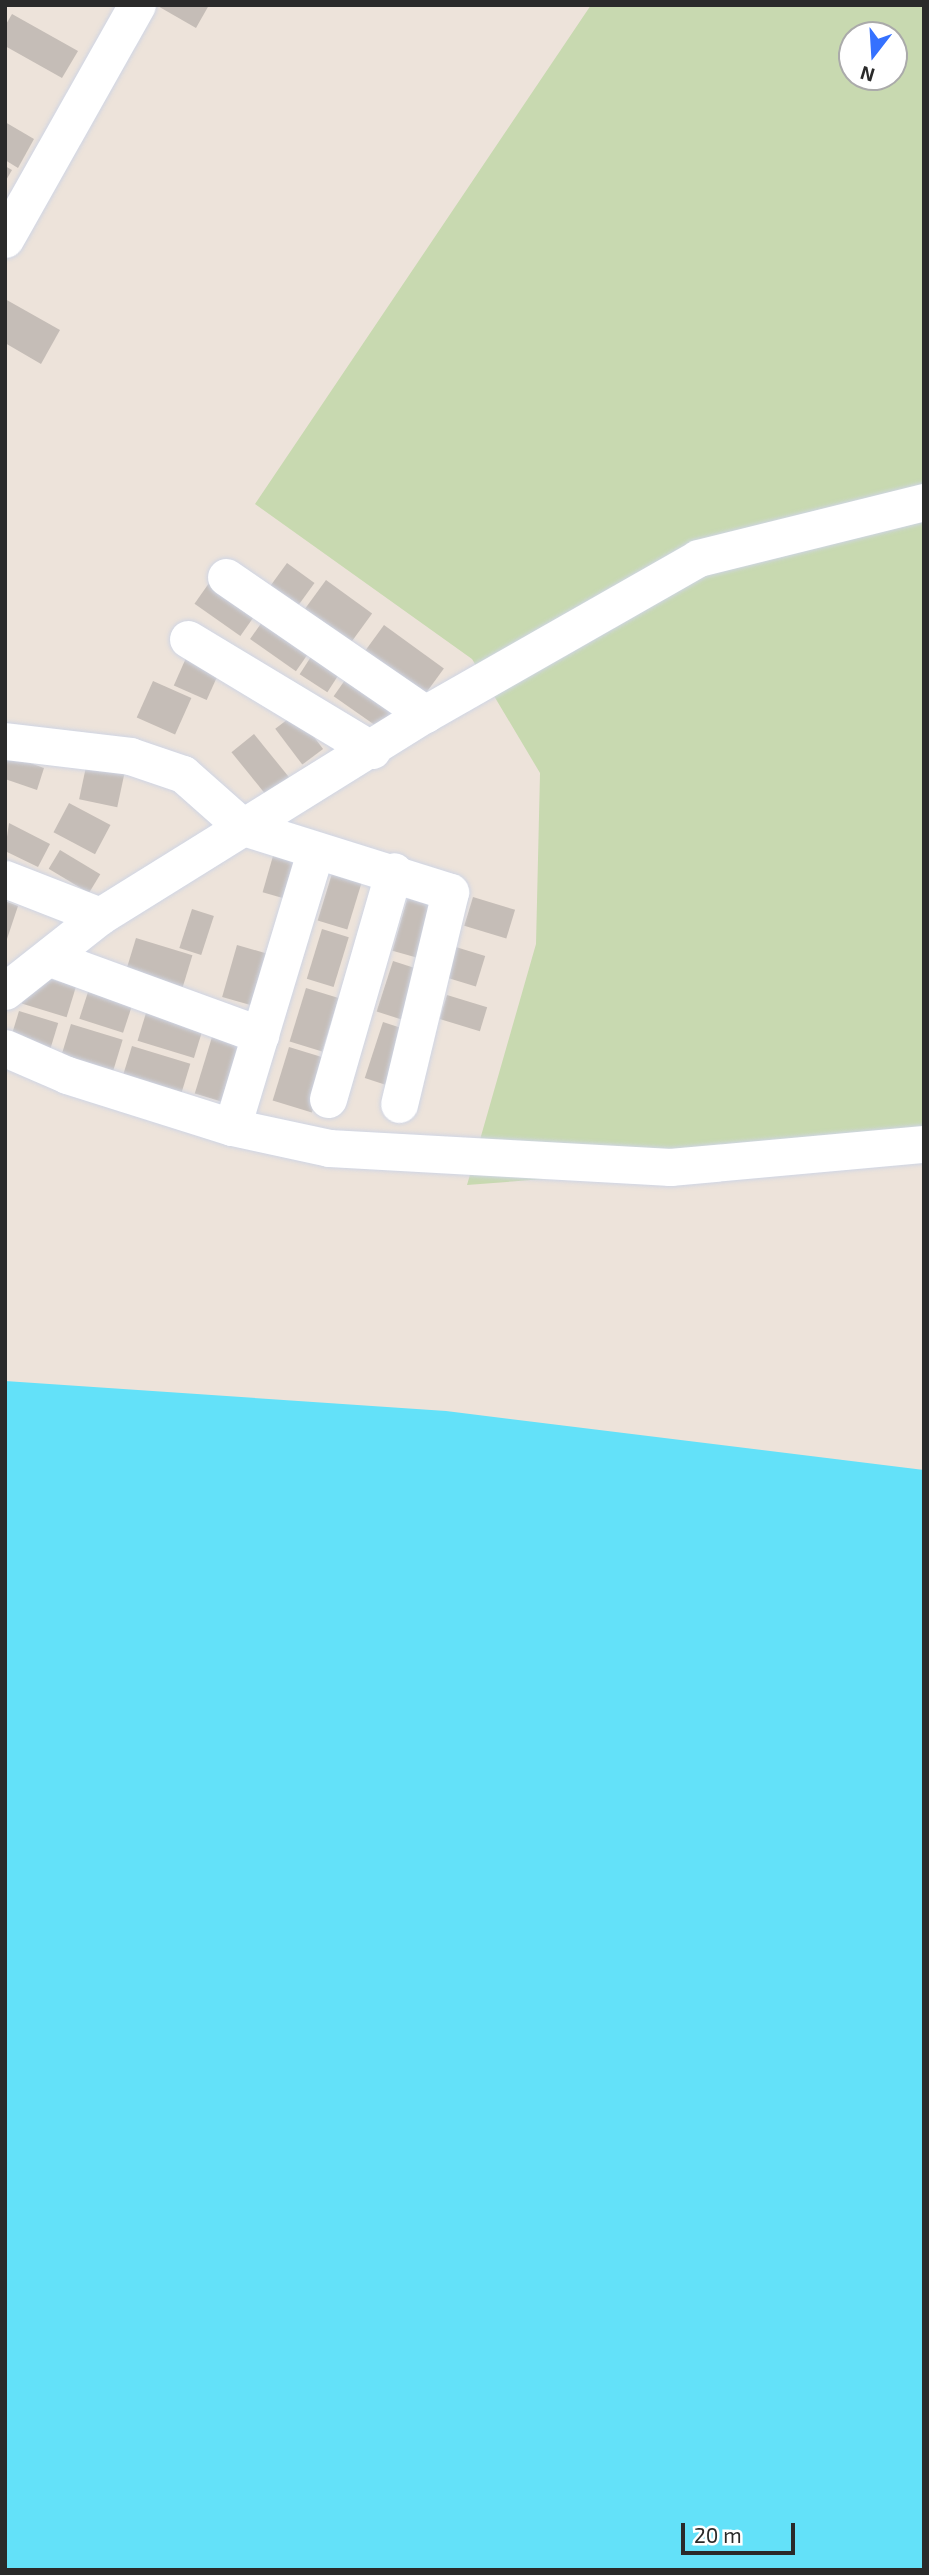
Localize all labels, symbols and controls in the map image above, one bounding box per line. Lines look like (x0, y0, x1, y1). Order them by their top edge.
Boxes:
north arrow (838, 21, 908, 91)
text: N (857, 62, 877, 88)
scale bar (684, 2508, 798, 2552)
text: 20 m (694, 2522, 742, 2547)

